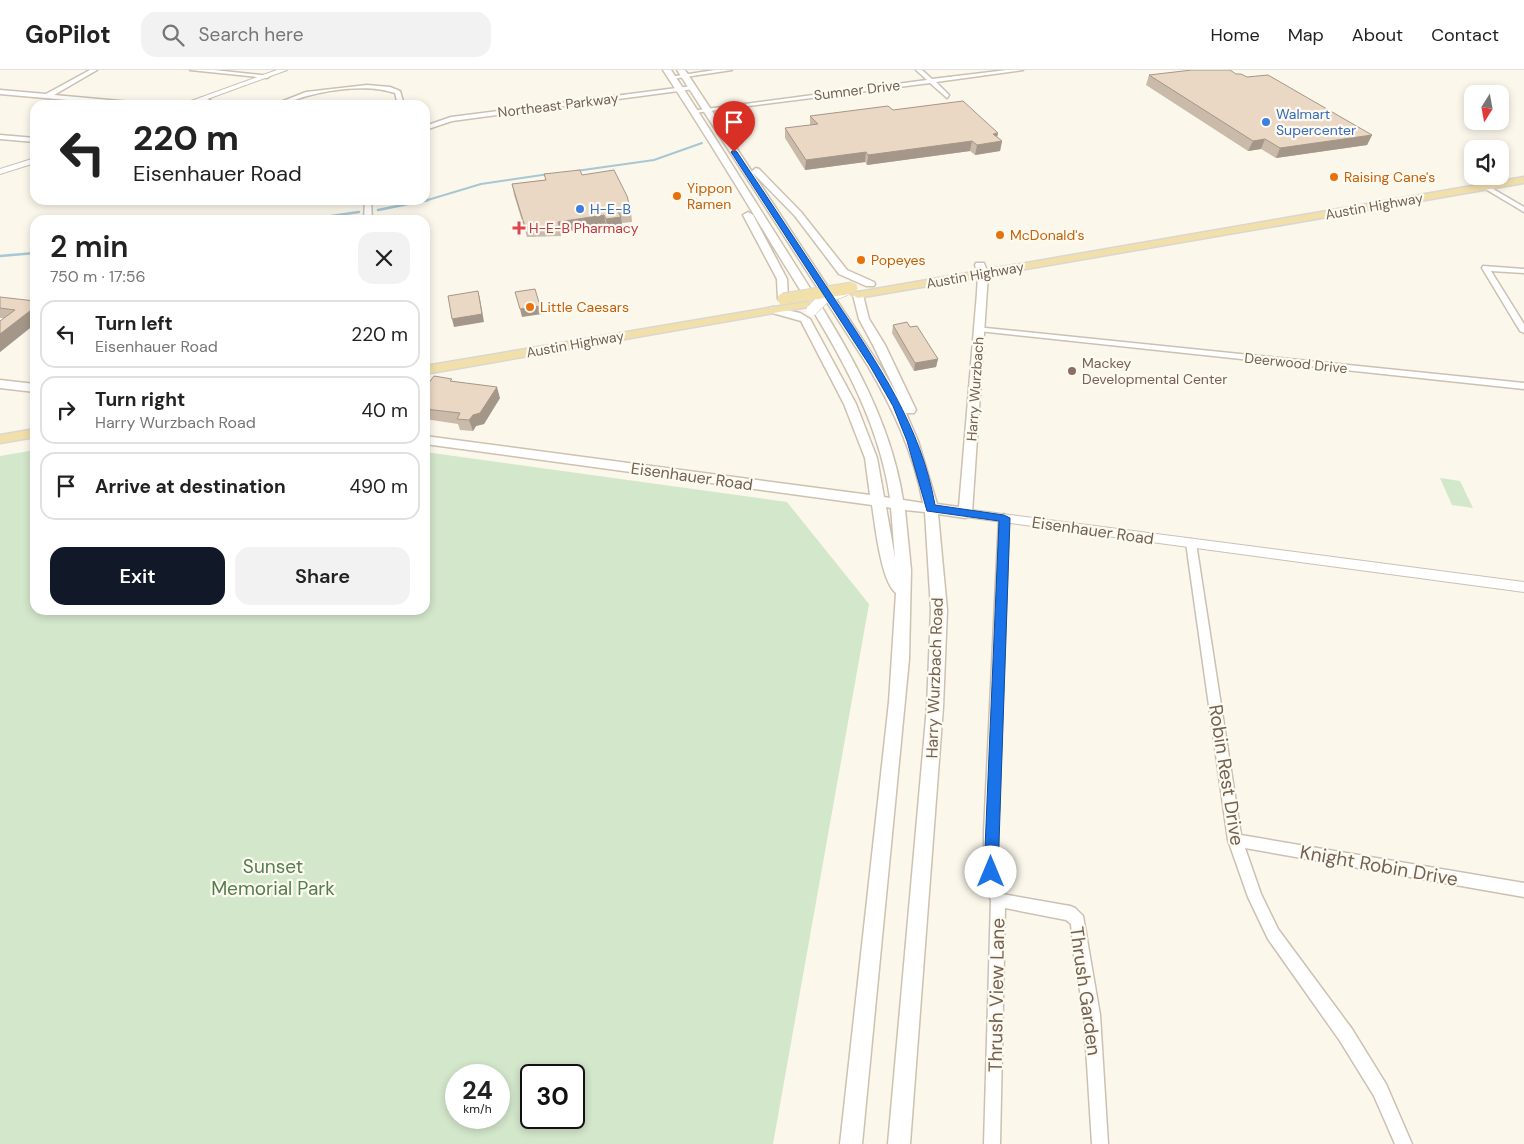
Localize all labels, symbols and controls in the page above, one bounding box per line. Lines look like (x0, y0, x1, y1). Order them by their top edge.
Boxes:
search box (141, 12, 491, 57)
text: GoPilot (25, 19, 111, 50)
icon: search (159, 21, 187, 49)
text: Search here (199, 22, 303, 47)
text: Home (1210, 23, 1260, 47)
text: Map (1288, 23, 1324, 47)
text: About (1352, 23, 1403, 47)
text: Contact (1431, 23, 1499, 47)
street label: Sumner Drive (813, 76, 901, 104)
north arrow (1464, 85, 1509, 130)
map controls (1464, 85, 1509, 185)
street label: Northeast Parkway (497, 89, 620, 121)
pin (713, 101, 755, 152)
place label: Walmart Supercenter (1276, 105, 1356, 139)
icon: arrive (720, 108, 748, 136)
text: 220 m (133, 115, 239, 161)
marker: Walmart Supercenter (1260, 116, 1272, 128)
icon: left (50, 120, 115, 185)
button: sound (1464, 140, 1509, 185)
text: Eisenhauer Road (133, 159, 302, 188)
place label: Raising Cane's (1344, 168, 1435, 186)
marker: Raising Cane's (1328, 171, 1340, 183)
place label: Yippon Ramen (687, 179, 732, 213)
street label: Austin Highway (1324, 189, 1424, 223)
marker: Yippon Ramen (671, 190, 683, 202)
place label: H-E-B (590, 200, 631, 218)
marker: H-E-B (574, 203, 586, 215)
place label: H-E-B Pharmacy (529, 219, 639, 237)
marker: H-E-B Pharmacy (513, 222, 525, 234)
place label: McDonald's (1010, 226, 1085, 244)
text: 2 min (50, 227, 128, 266)
marker: McDonald's (994, 229, 1006, 241)
button: close (358, 232, 410, 284)
place label: Popeyes (871, 251, 926, 269)
marker: Popeyes (855, 254, 867, 266)
street label: Austin Highway (925, 258, 1025, 292)
text: 750 m · 17:56 (50, 266, 146, 287)
place label: Little Caesars (540, 298, 629, 316)
marker: Little Caesars (524, 301, 536, 313)
text: Turn left (95, 311, 173, 336)
icon: left (52, 320, 80, 348)
text: 220 m (351, 322, 408, 347)
street label: Austin Highway (525, 327, 625, 361)
text: Eisenhauer Road (95, 336, 218, 357)
street label: Harry Wurzbach (962, 336, 988, 442)
street label: Deerwood Drive (1244, 349, 1348, 377)
place label: Mackey Developmental Center (1082, 354, 1227, 388)
marker: Mackey Developmental Center (1066, 365, 1078, 377)
text: Turn right (95, 387, 185, 412)
icon: right (52, 396, 80, 424)
text: 40 m (361, 398, 408, 423)
text: Harry Wurzbach Road (95, 412, 256, 433)
street label: Eisenhauer Road (630, 458, 754, 495)
icon: arrive (52, 472, 80, 500)
text: Arrive at destination (95, 474, 286, 499)
text: 490 m (350, 474, 408, 499)
street label: Eisenhauer Road (1031, 512, 1155, 549)
button: Exit (50, 547, 225, 605)
button: Share (235, 547, 410, 605)
street label: Harry Wurzbach Road (921, 597, 948, 759)
street label: Robin Rest Drive (1203, 703, 1250, 847)
street label: Knight Robin Drive (1298, 839, 1460, 892)
position arrow (964, 845, 1016, 897)
park label: Sunset Memorial Park (211, 854, 335, 901)
street label: Thrush View Lane (983, 918, 1010, 1072)
street label: Thrush Garden (1064, 925, 1107, 1057)
speed limit sign: 30 (520, 1064, 585, 1129)
text: 24 (462, 1074, 493, 1107)
text: km/h (463, 1101, 492, 1117)

